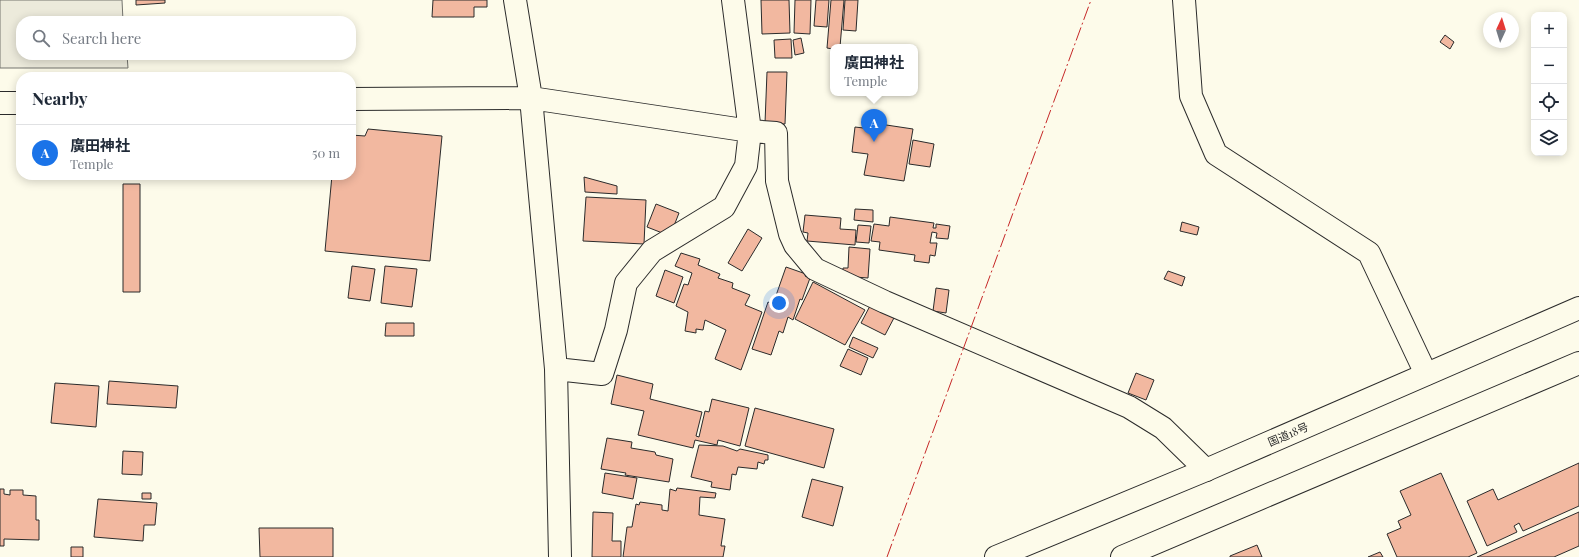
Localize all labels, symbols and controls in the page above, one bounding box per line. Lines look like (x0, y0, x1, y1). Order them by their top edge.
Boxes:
north arrow (1483, 12, 1519, 48)
map controls (1531, 12, 1567, 156)
button: + (1531, 12, 1567, 48)
search box (16, 16, 356, 60)
icon: search (30, 27, 52, 49)
text: Search here (62, 28, 141, 48)
popup (830, 44, 918, 96)
button: − (1531, 48, 1567, 84)
text: 廣田神社 (844, 52, 904, 72)
text: Temple (844, 72, 887, 89)
button: locate (1531, 84, 1567, 120)
text: Nearby (32, 87, 87, 109)
pin: A (861, 109, 887, 142)
button: layers (1531, 120, 1567, 156)
text: 廣田神社 (70, 135, 130, 155)
text: A (41, 144, 49, 161)
text: 50 m (312, 144, 340, 161)
text: Temple (70, 155, 113, 172)
your location (769, 293, 789, 313)
street label: 国道18号 (1265, 419, 1311, 449)

